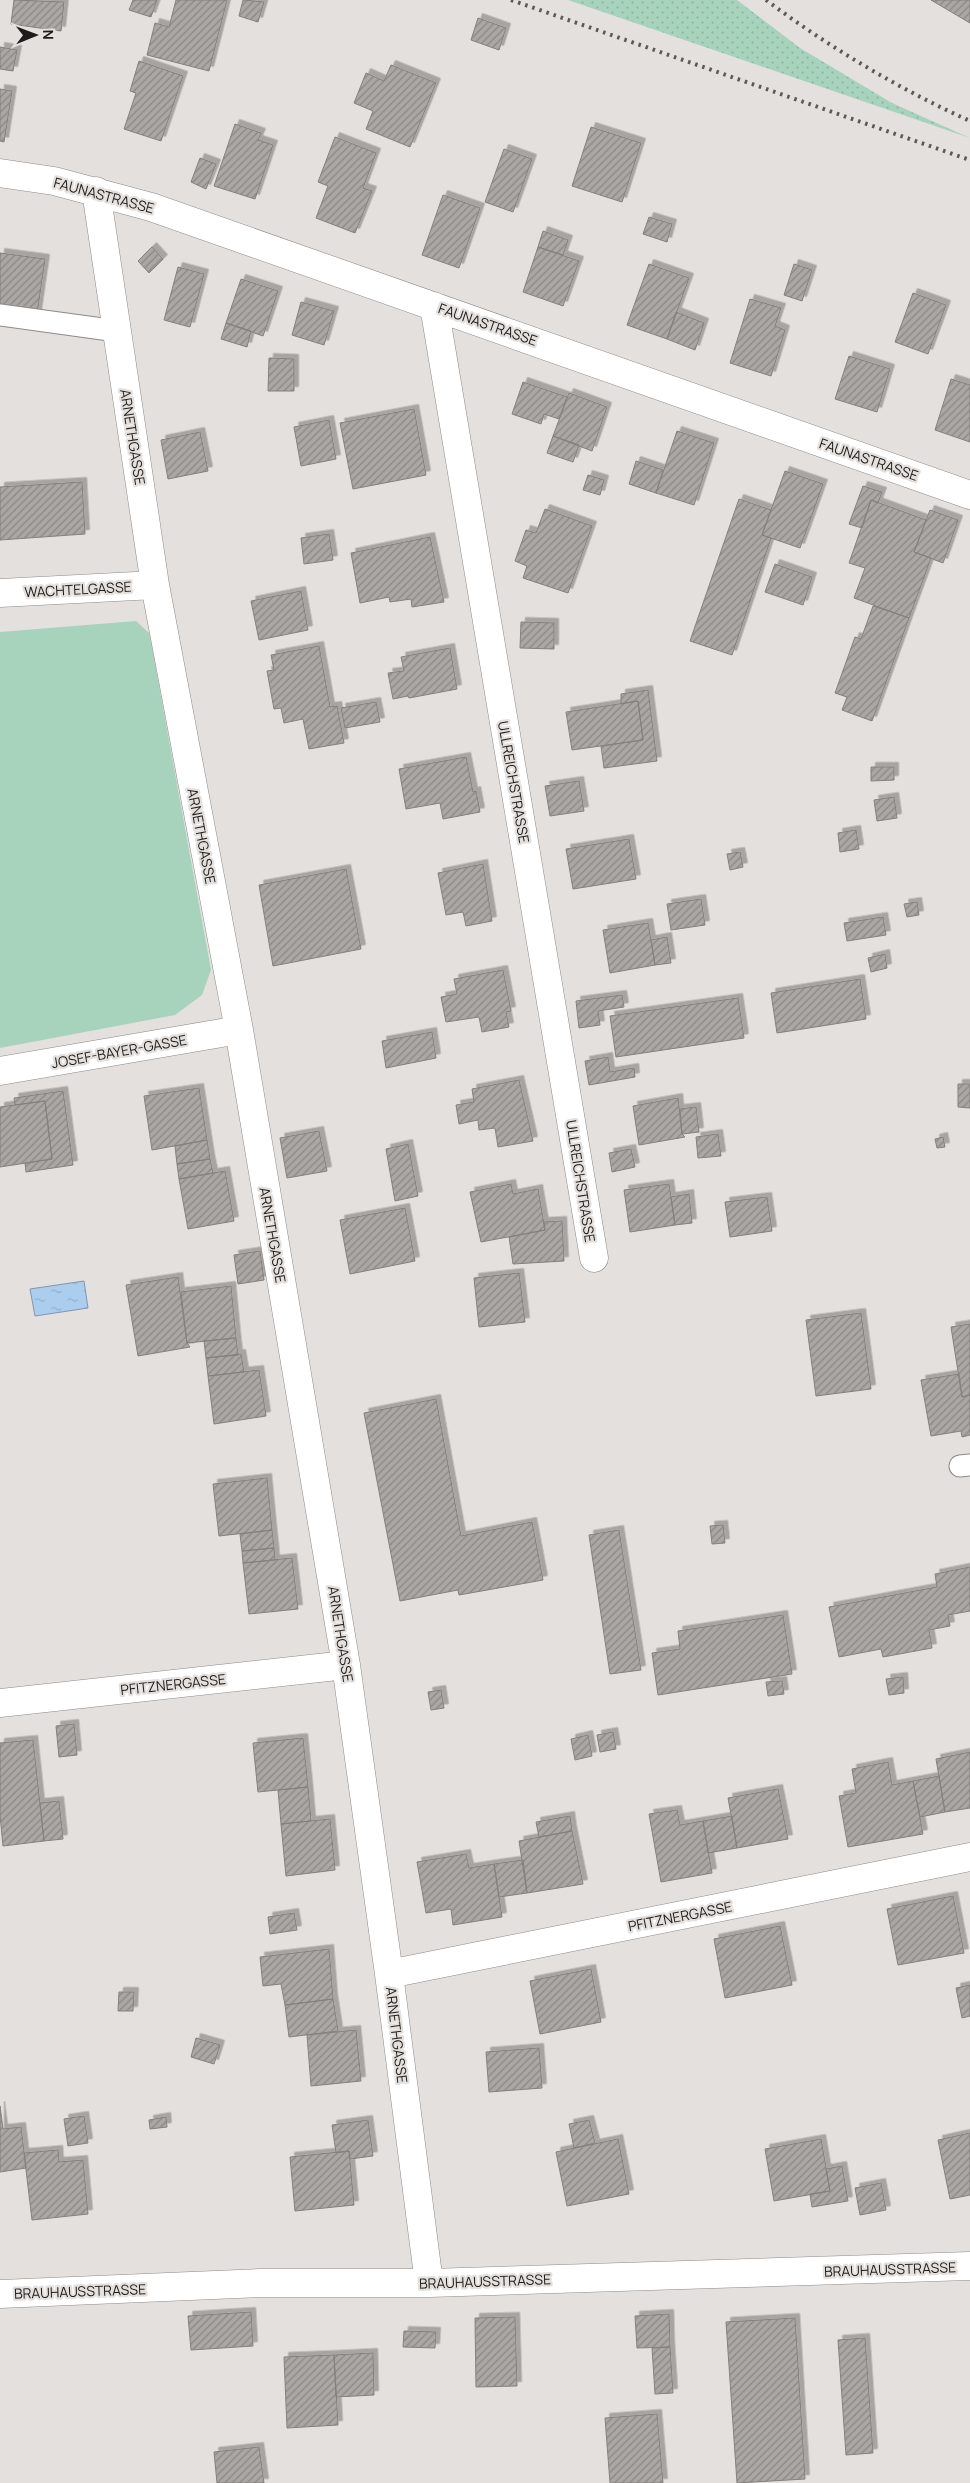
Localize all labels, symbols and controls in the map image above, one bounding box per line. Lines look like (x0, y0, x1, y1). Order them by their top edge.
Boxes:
north arrow (10, 10, 60, 60)
text: N (39, 30, 58, 40)
street label: FAUNASTRASSE (52, 172, 156, 218)
street label: FAUNASTRASSE (436, 298, 540, 350)
street label: ARNETHGASSE (116, 388, 150, 486)
street label: FAUNASTRASSE (817, 433, 921, 485)
street label: WACHTELGASSE (24, 577, 132, 601)
street label: ULLREICHSTRASSE (494, 719, 534, 845)
street label: ARNETHGASSE (183, 787, 221, 885)
street label: JOSEF-BAYER-GASSE (50, 1030, 188, 1072)
street label: ULLREICHSTRASSE (562, 1118, 600, 1244)
street label: ARNETHGASSE (255, 1186, 291, 1284)
street label: ARNETHGASSE (324, 1585, 358, 1683)
street label: PFITZNERGASSE (119, 1669, 227, 1699)
street label: PFITZNERGASSE (626, 1897, 734, 1935)
street label: ARNETHGASSE (382, 1986, 412, 2084)
street label: BRAUHAUSSTRASSE (824, 2257, 956, 2281)
street label: BRAUHAUSSTRASSE (419, 2269, 551, 2293)
street label: BRAUHAUSSTRASSE (14, 2279, 146, 2303)

